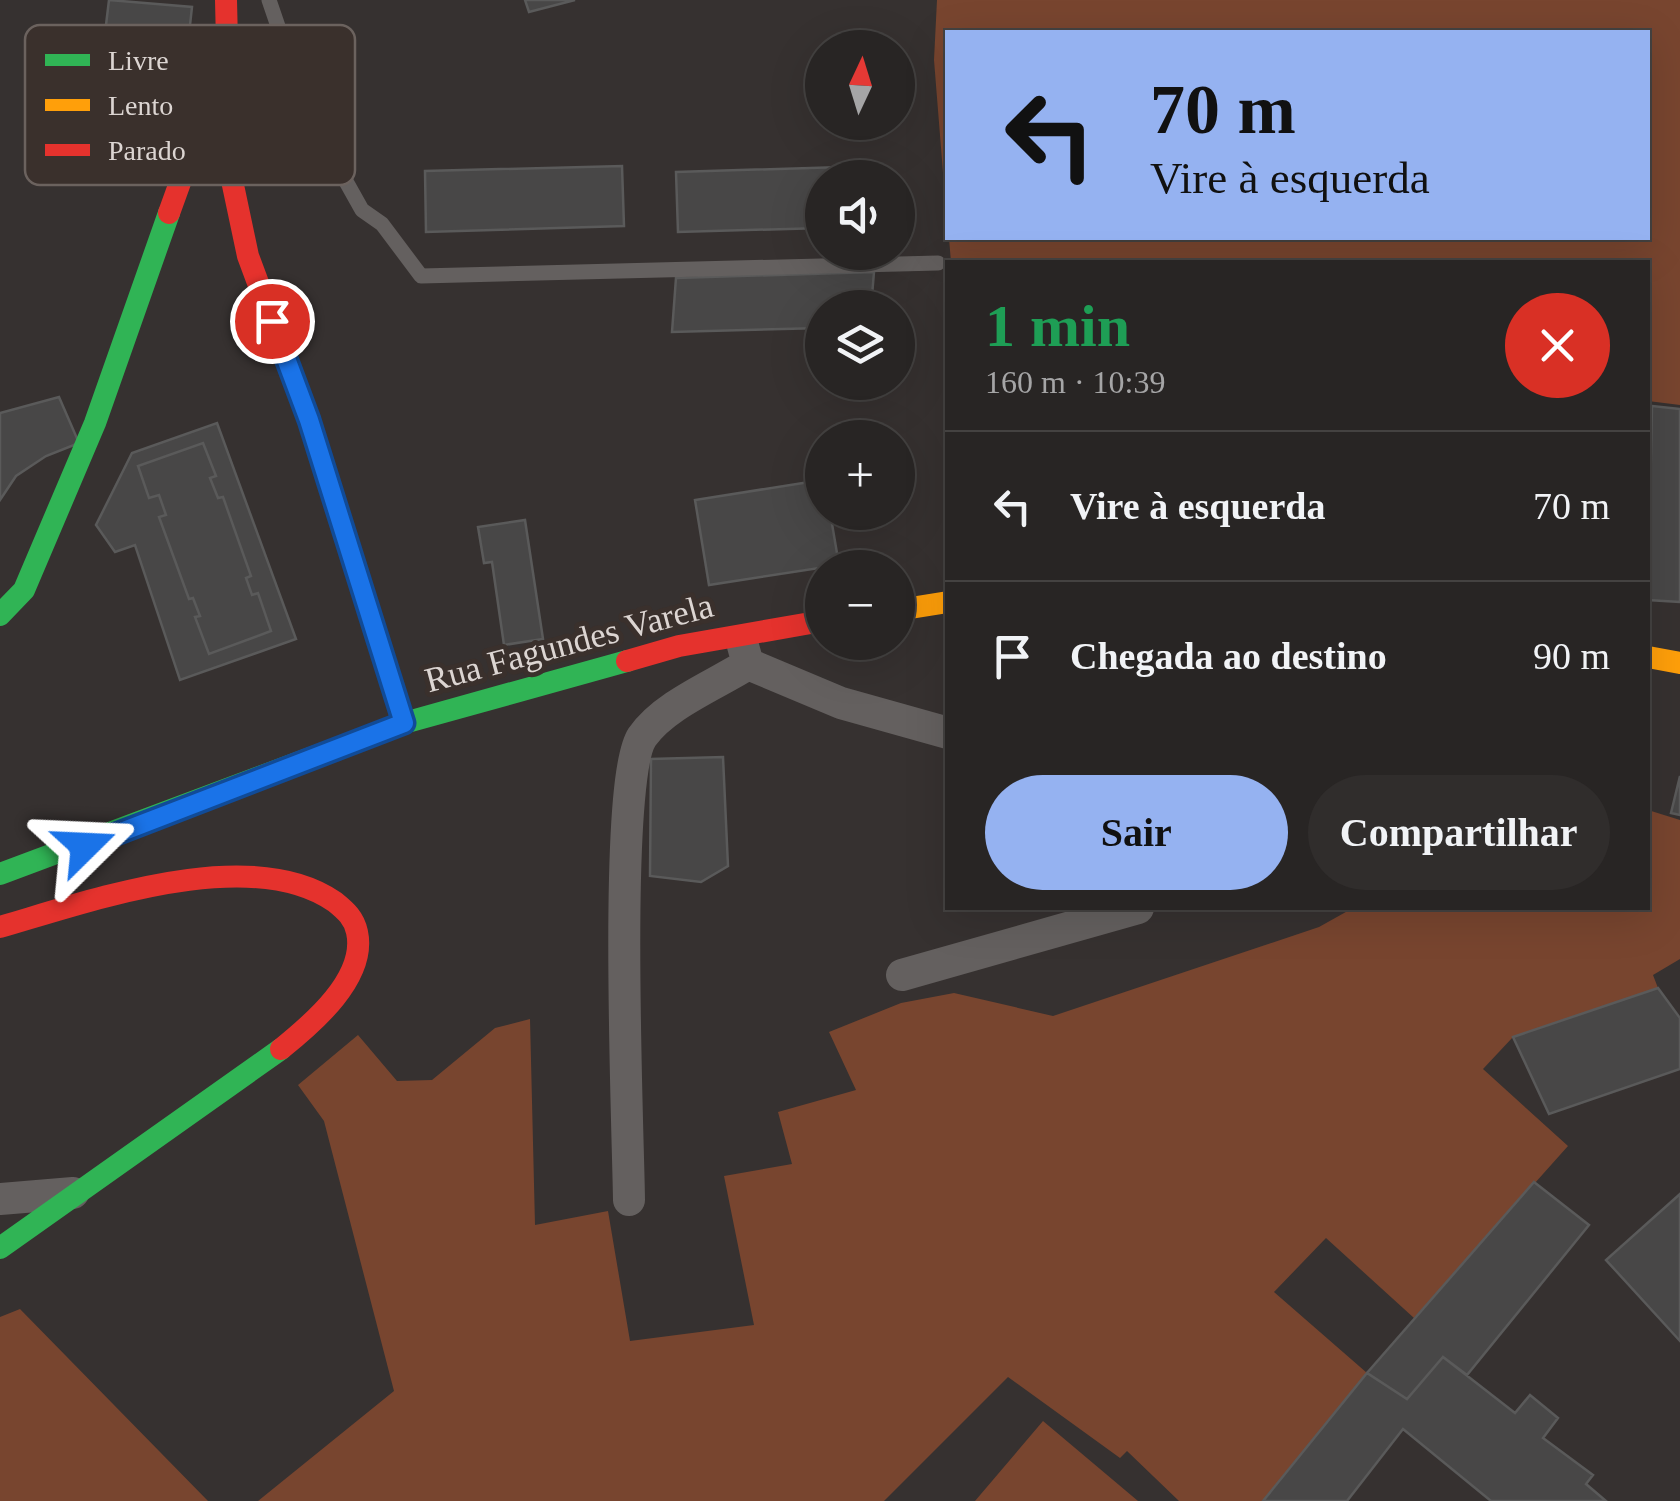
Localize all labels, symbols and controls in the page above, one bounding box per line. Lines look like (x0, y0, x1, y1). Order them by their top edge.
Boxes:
legend (25, 25, 355, 185)
north arrow (805, 30, 915, 140)
map controls (805, 30, 915, 660)
text: Livre (108, 45, 169, 76)
icon: left (985, 70, 1115, 200)
text: 70 m (1150, 71, 1296, 148)
text: Lento (108, 90, 173, 121)
text: Parado (108, 135, 186, 166)
text: Vire à esquerda (1150, 153, 1430, 203)
button: sound (805, 160, 915, 270)
pin (230, 279, 315, 364)
button: layers (805, 290, 915, 400)
text: 1 min (985, 293, 1130, 359)
button: close (1505, 293, 1610, 398)
icon: arrive (245, 294, 300, 349)
text: 160 m · 10:39 (985, 364, 1165, 400)
button: + (805, 420, 915, 530)
icon: left (985, 479, 1040, 534)
text: Vire à esquerda (1070, 485, 1325, 527)
text: 70 m (1533, 485, 1610, 527)
button: − (805, 550, 915, 660)
street label: Rua Fagundes Varela (421, 586, 718, 700)
icon: arrive (985, 629, 1040, 684)
text: Chegada ao destino (1070, 635, 1387, 677)
text: 90 m (1533, 635, 1610, 677)
button: Sair (985, 775, 1288, 890)
button: Compartilhar (1308, 775, 1610, 890)
position arrow (33, 794, 137, 898)

